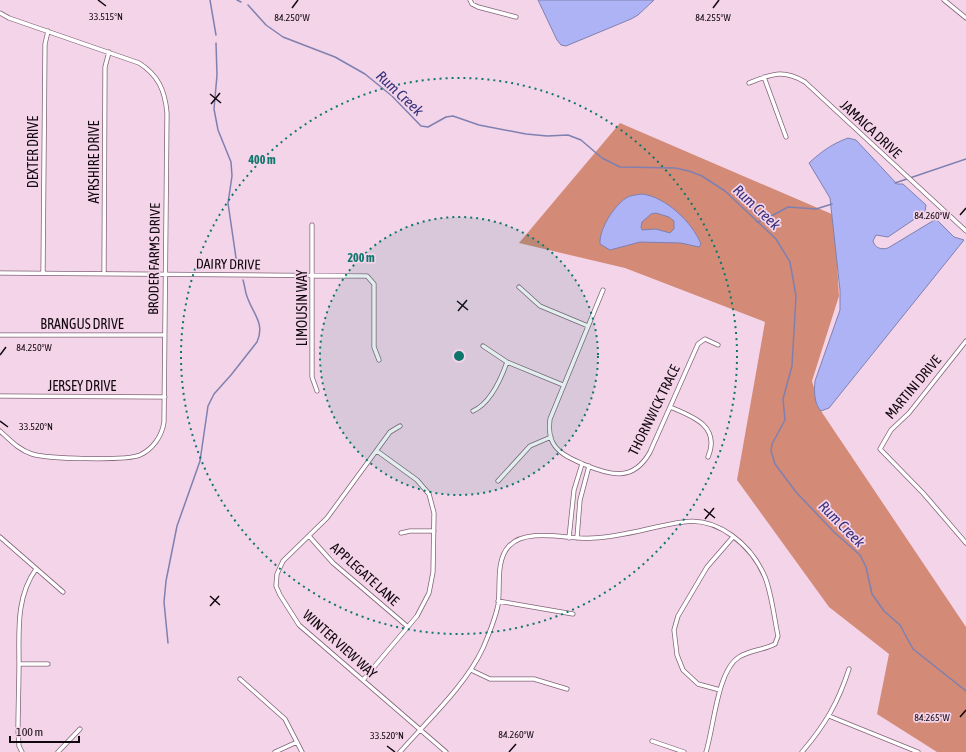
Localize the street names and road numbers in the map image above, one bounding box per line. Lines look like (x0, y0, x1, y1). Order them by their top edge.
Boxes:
street label: JAMAICA DRIVE (837, 97, 905, 161)
street label: DEXTER DRIVE (25, 116, 41, 188)
street label: AYRSHIRE DRIVE (86, 120, 102, 204)
street label: BRODER FARMS DRIVE (145, 203, 163, 315)
street label: DAIRY DRIVE (196, 255, 260, 273)
street label: LIMOUSIN WAY (294, 269, 310, 346)
street label: BRANGUS DRIVE (40, 316, 124, 332)
street label: MARTINI DRIVE (882, 352, 944, 422)
street label: THORNWICK TRACE (625, 362, 683, 458)
street label: JERSEY DRIVE (48, 378, 116, 394)
street label: APPLEGATE LANE (328, 539, 402, 609)
street label: WINTER VIEW WAY (300, 607, 381, 682)

